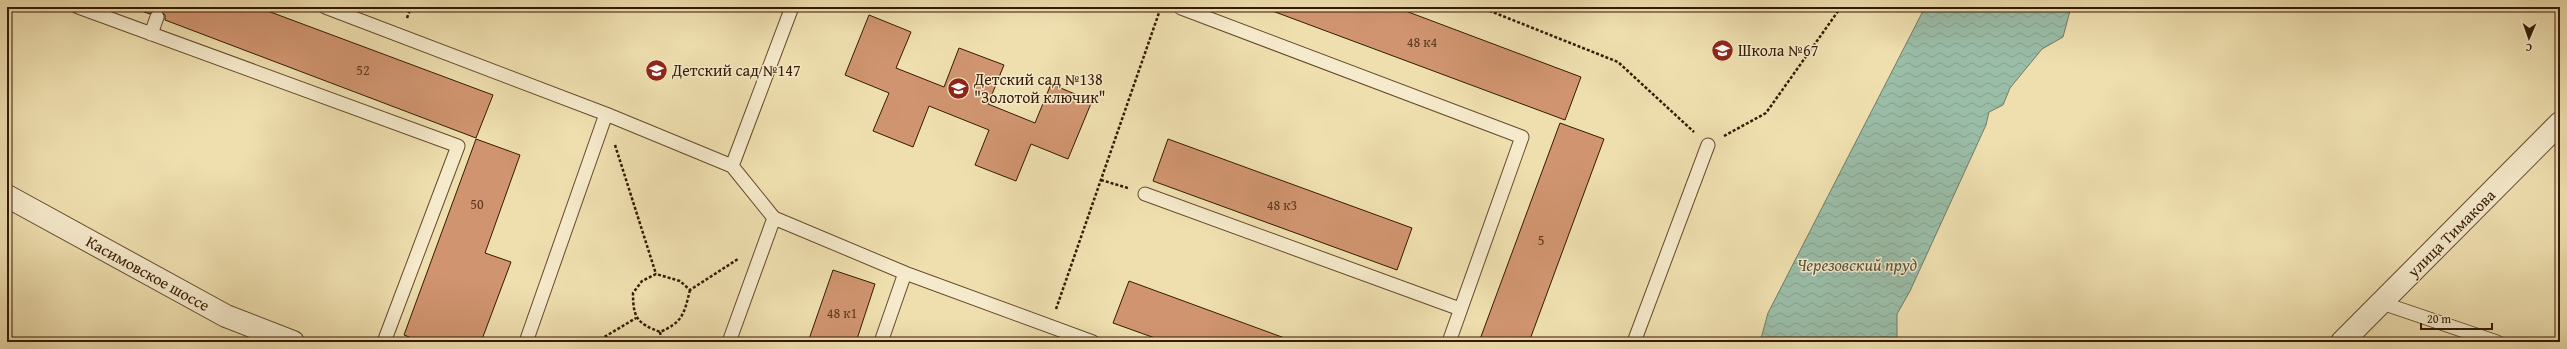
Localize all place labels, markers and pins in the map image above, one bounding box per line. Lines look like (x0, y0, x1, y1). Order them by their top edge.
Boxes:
school or university icon: Школа №67 (1710, 37, 1736, 63)
place label: Школа №67 (1738, 38, 1819, 62)
school or university icon: Детский сад №147 (644, 57, 670, 83)
place label: Детский сад №147 (671, 58, 801, 82)
place label: Детский сад №138 "Золотой ключик" (973, 67, 1106, 109)
school or university icon: Детский сад №138 "Золотой ключик" (946, 75, 972, 101)

